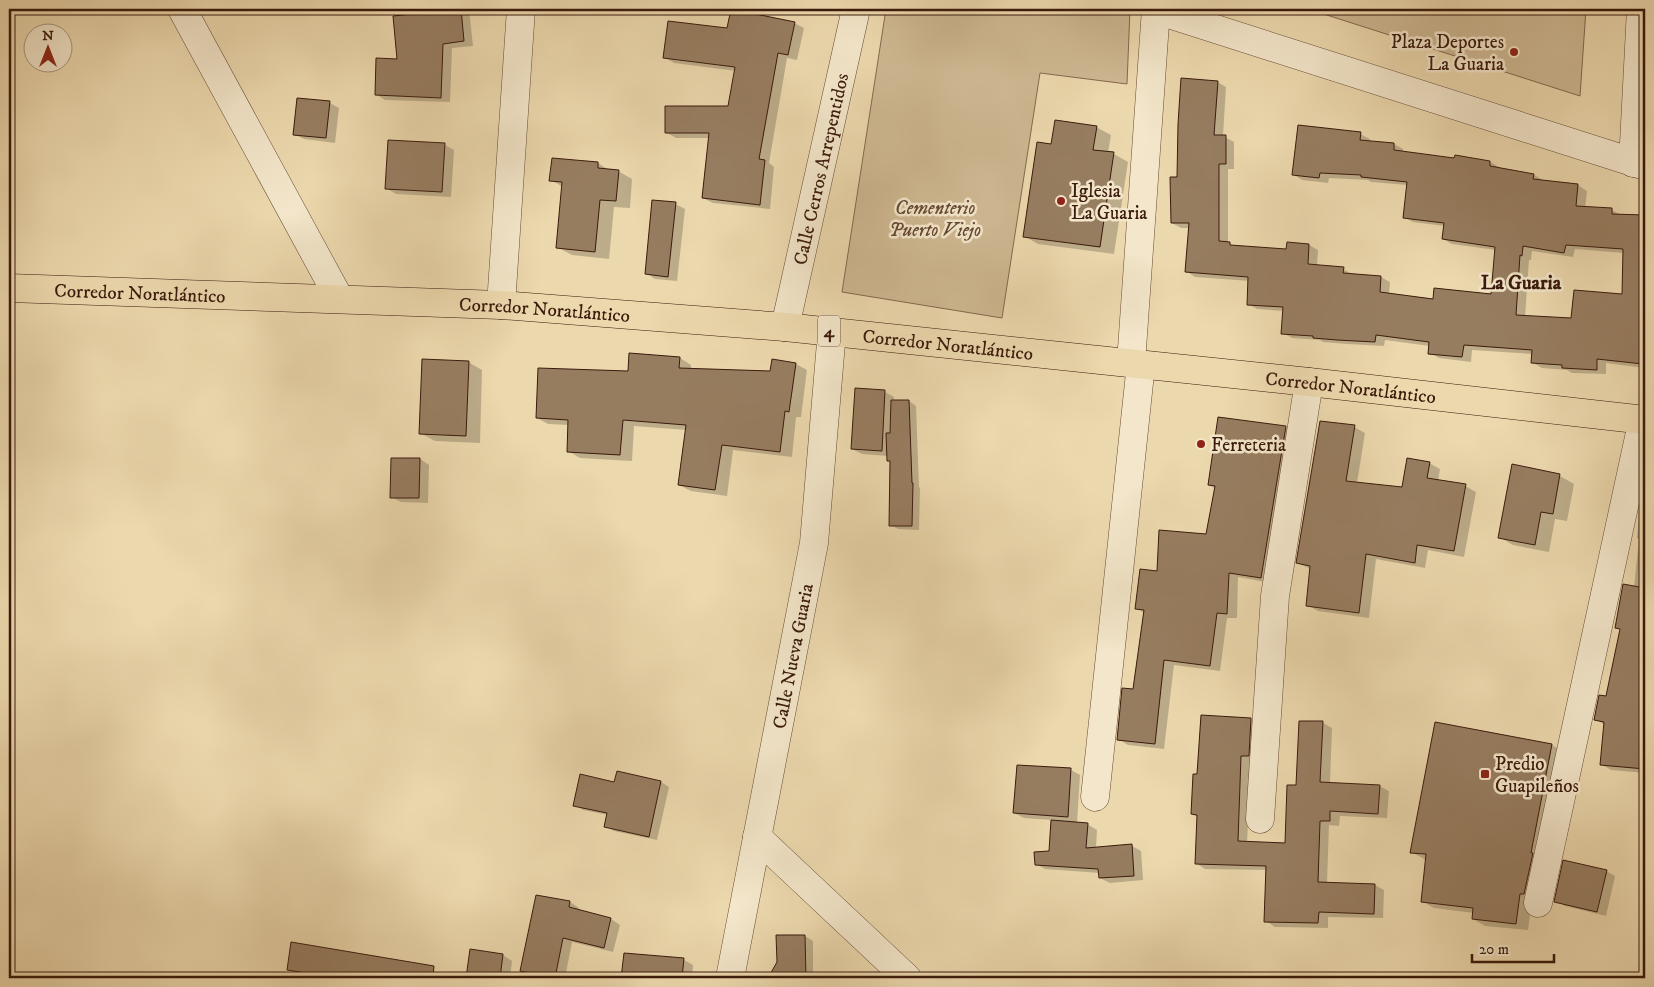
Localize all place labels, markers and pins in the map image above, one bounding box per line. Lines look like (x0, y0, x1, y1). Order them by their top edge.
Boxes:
place label: Plaza Deportes La Guaria (1391, 31, 1504, 76)
marker: Plaza Deportes La Guaria (1508, 46, 1520, 58)
place label: Iglesia La Guaria (1071, 180, 1147, 225)
marker: Iglesia La Guaria (1055, 195, 1067, 207)
place label: Ferreteria (1211, 434, 1286, 457)
marker: Ferreteria (1195, 438, 1207, 450)
place label: Predio Guapileños (1495, 753, 1579, 798)
marker: Predio Guapileños (1479, 768, 1491, 780)

